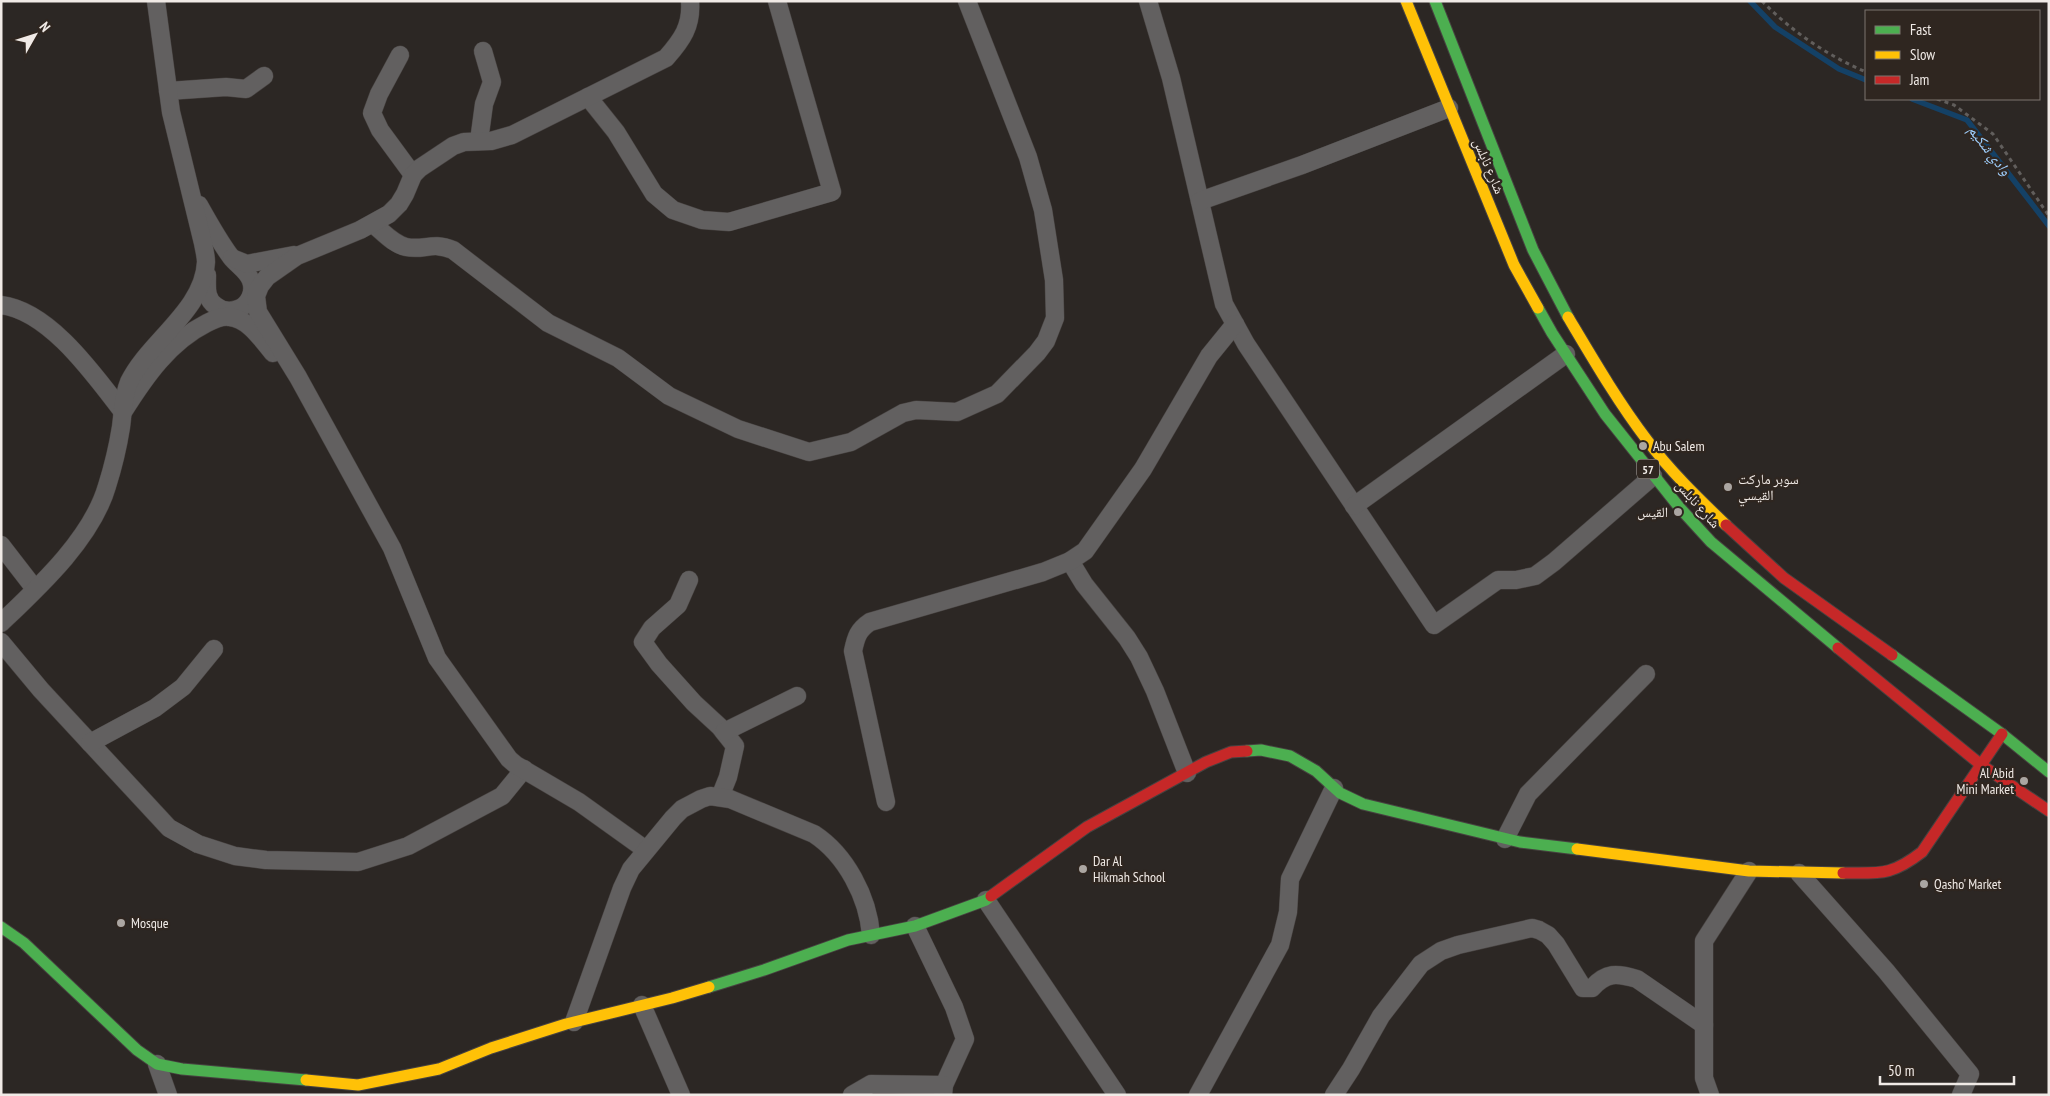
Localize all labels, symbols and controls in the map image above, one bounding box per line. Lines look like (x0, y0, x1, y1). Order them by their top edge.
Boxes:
north arrow (10, 10, 60, 60)
legend (1865, 10, 2040, 100)
text: N (36, 18, 54, 35)
text: Fast (1910, 20, 1931, 39)
text: Slow (1910, 45, 1935, 64)
text: Jam (1909, 70, 1929, 89)
water label: وادي شكيم (1962, 121, 2016, 181)
street label: شارع نابلس (1468, 136, 1509, 197)
place label: Abu Salem (1653, 437, 1705, 455)
marker: Abu Salem (1637, 440, 1649, 452)
road number: 57 (1637, 459, 1659, 478)
place label: سوبر ماركت القيسي (1738, 470, 1799, 507)
street label: شارع نابلس (1671, 476, 1724, 532)
marker: سوبر ماركت القيسي (1722, 481, 1734, 493)
place label: القيس (1637, 503, 1668, 521)
marker: القيس (1672, 506, 1684, 518)
place label: Al Abid Mini Market (1957, 764, 2014, 798)
marker: Al Abid Mini Market (2018, 775, 2030, 787)
place label: Dar Al Hikmah School (1093, 852, 1166, 886)
marker: Dar Al Hikmah School (1077, 863, 1089, 875)
place label: Qasho' Market (1934, 875, 2002, 893)
marker: Qasho' Market (1918, 878, 1930, 890)
place label: Mosque (131, 914, 169, 932)
marker: Mosque (115, 917, 127, 929)
scale bar (1880, 1054, 2014, 1086)
text: 50 m (1888, 1061, 1914, 1080)

